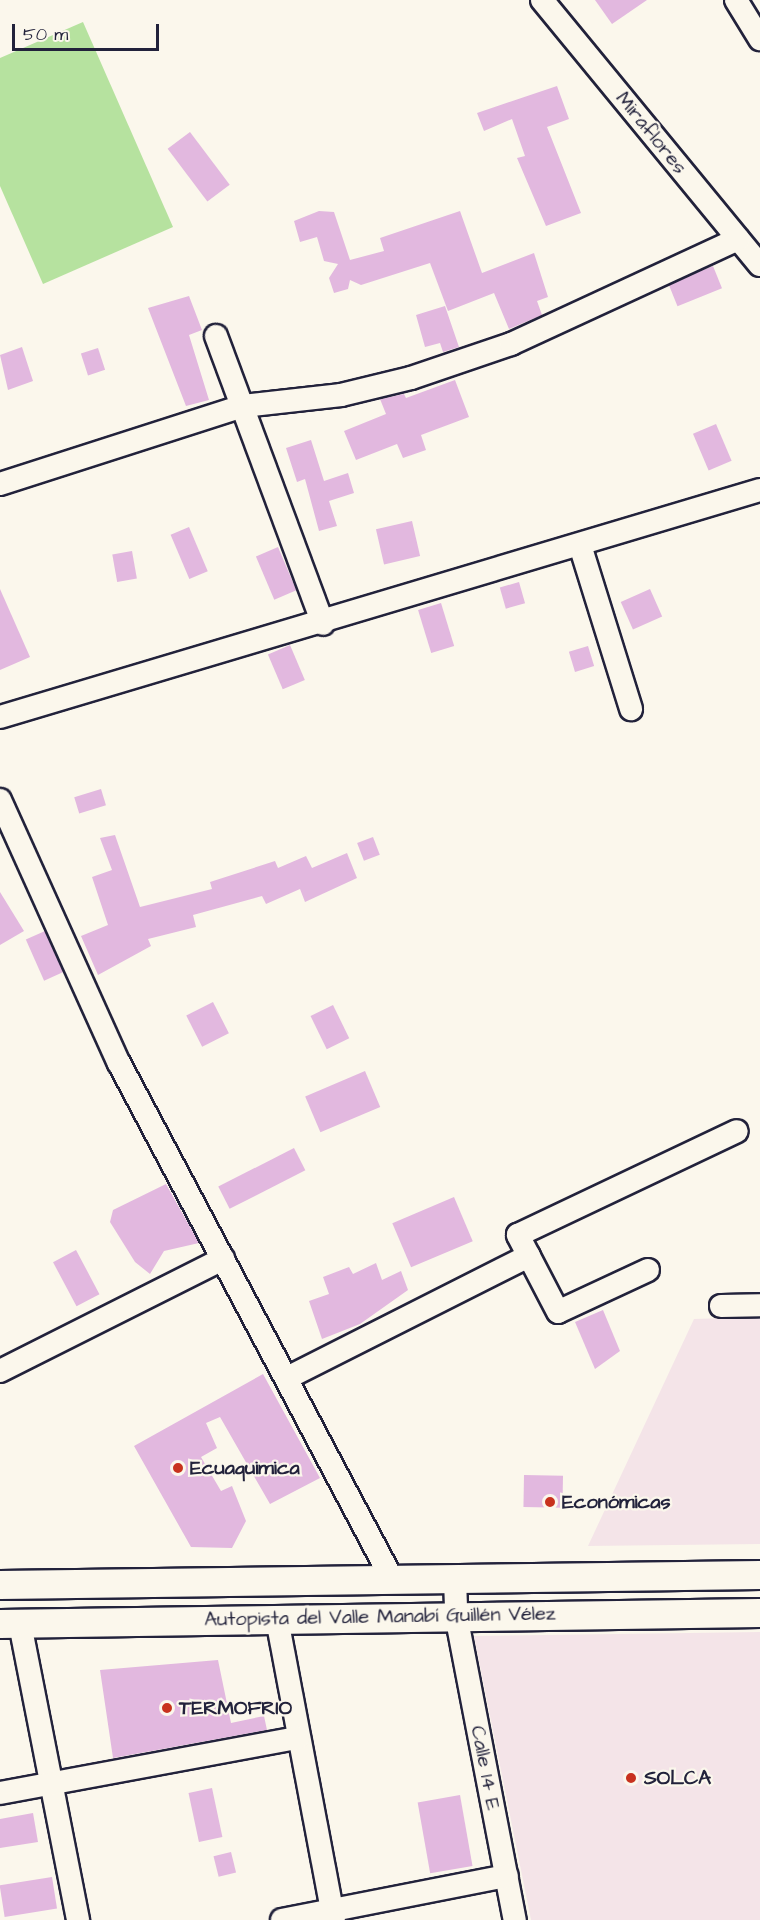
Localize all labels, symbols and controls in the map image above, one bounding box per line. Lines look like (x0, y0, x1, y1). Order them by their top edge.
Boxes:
scale bar (15, 12, 162, 50)
text: 50 m (23, 22, 68, 47)
street label: Miraflores (611, 87, 691, 179)
place label: Ecuaquimica (190, 1456, 300, 1480)
marker: Ecuaquimica (171, 1461, 185, 1475)
place label: Económicas (562, 1490, 670, 1514)
marker: Económicas (543, 1495, 557, 1509)
street label: Autopista del Valle Manabí Guillén Vélez (204, 1602, 556, 1632)
place label: TERMOFRIO (179, 1696, 292, 1720)
marker: TERMOFRIO (160, 1701, 174, 1715)
street label: Calle 14 E (465, 1724, 505, 1812)
place label: SOLCA (644, 1766, 711, 1790)
marker: SOLCA (622, 1769, 640, 1787)

